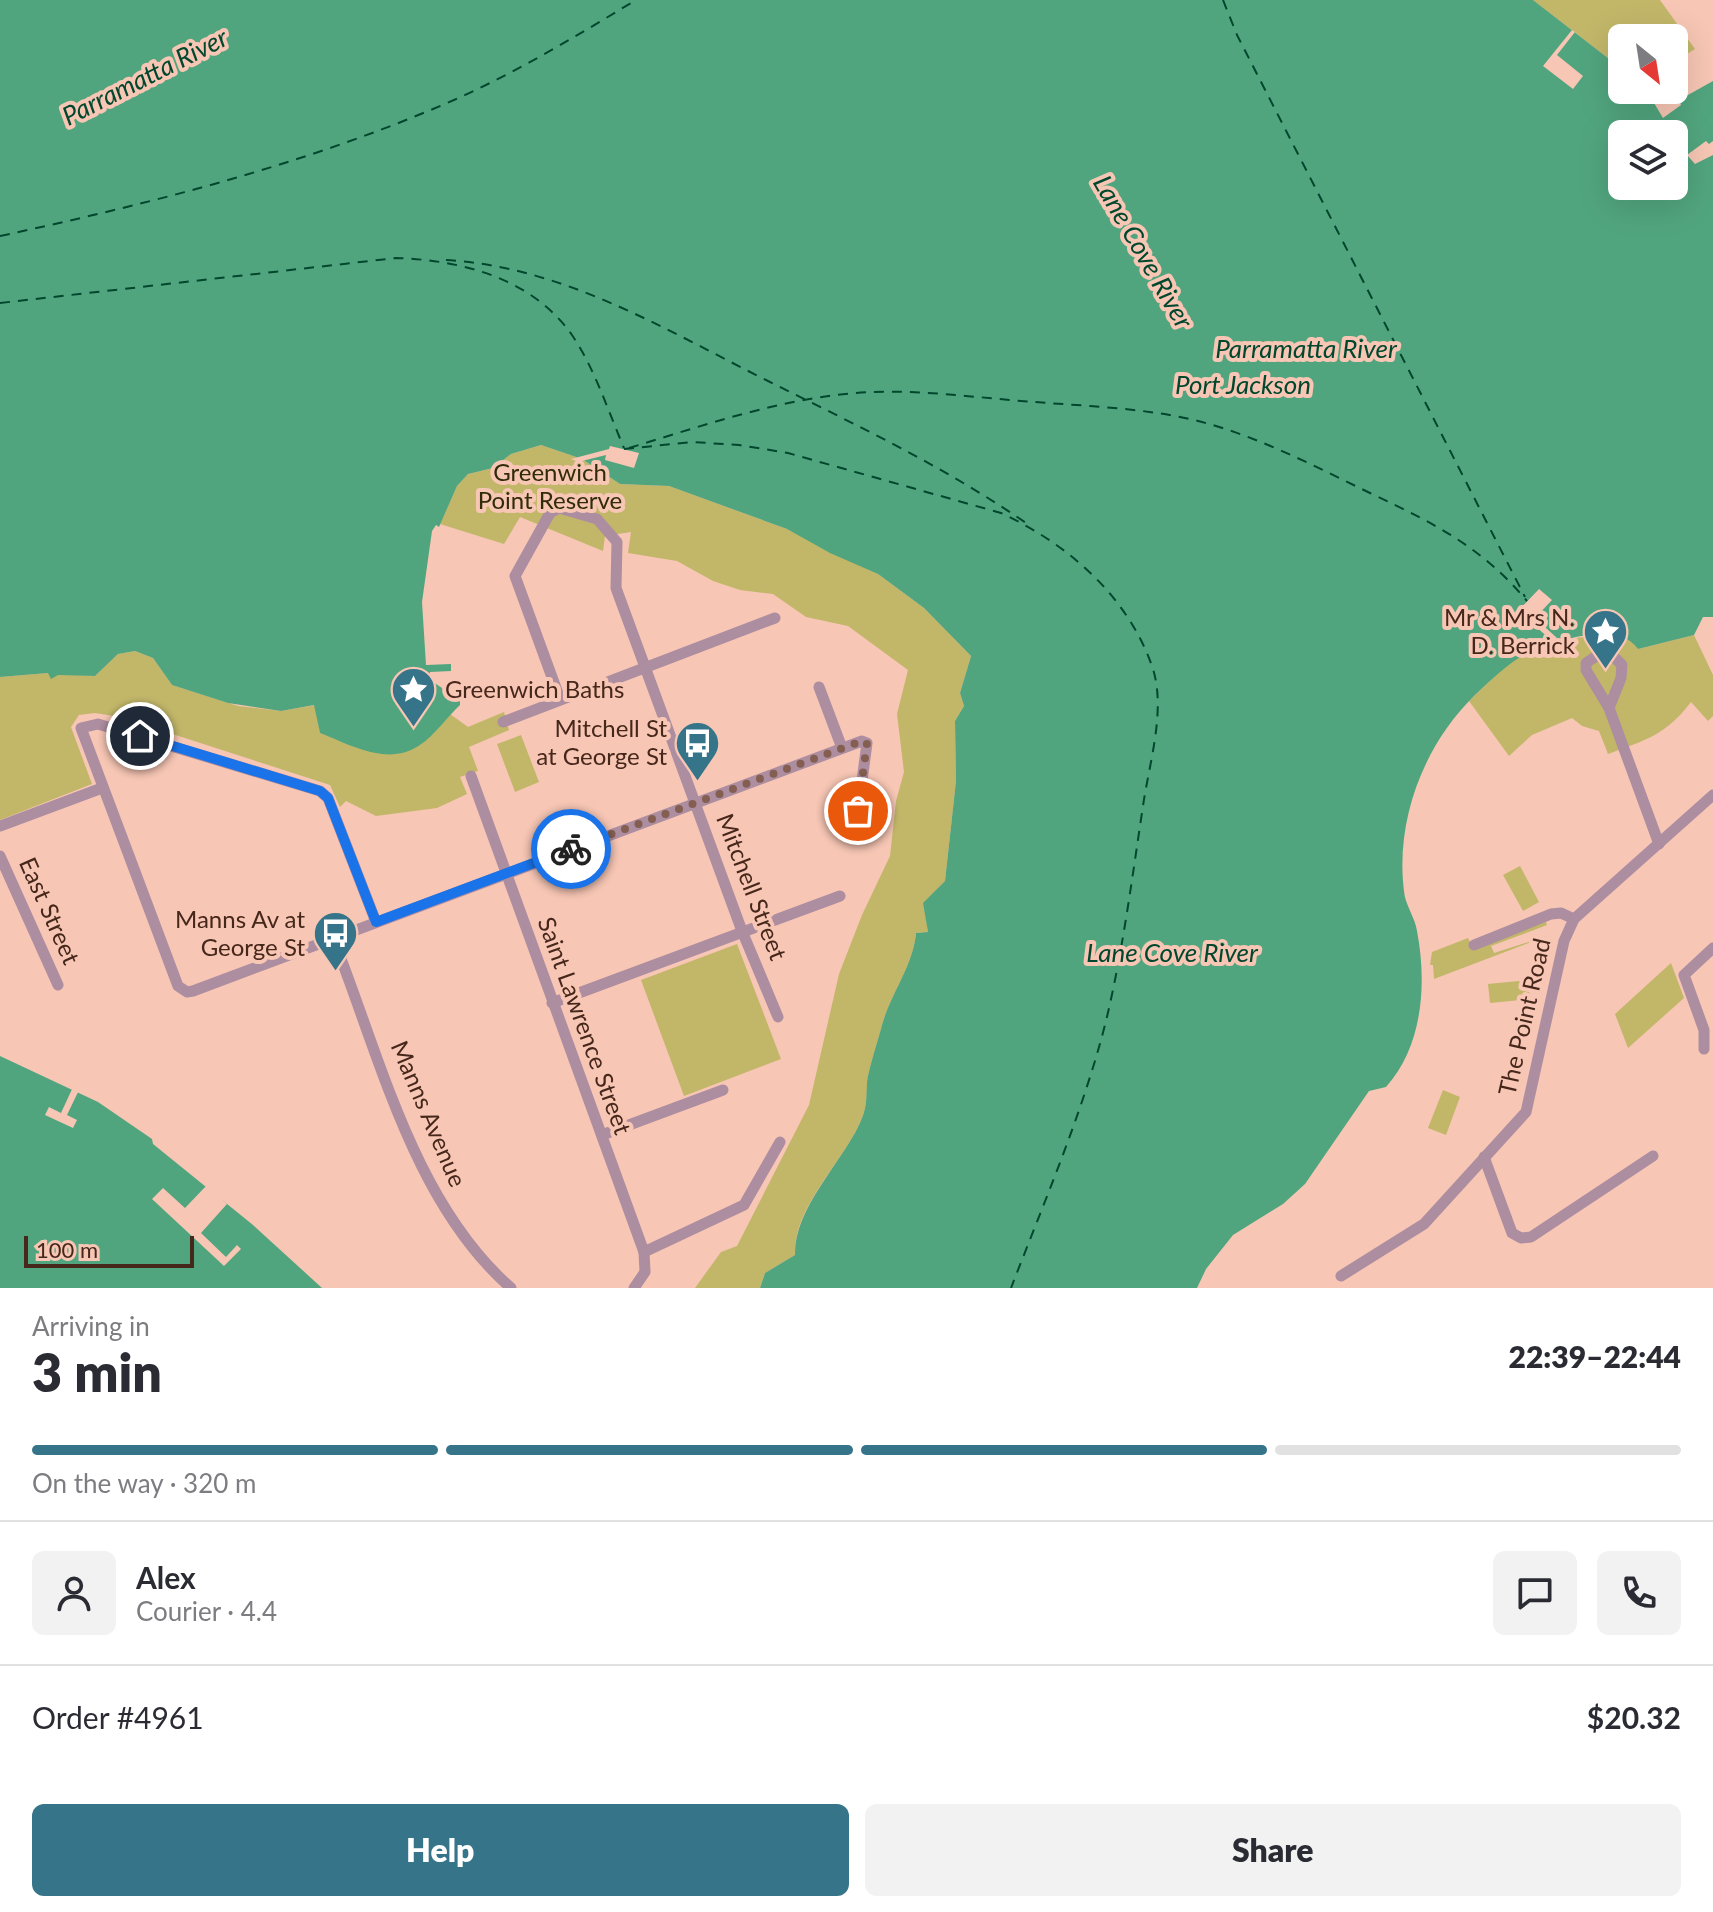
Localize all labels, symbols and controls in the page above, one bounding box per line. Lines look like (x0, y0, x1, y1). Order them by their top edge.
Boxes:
water label: Parramatta River (56, 20, 234, 132)
north arrow (1608, 24, 1688, 104)
map controls (1608, 24, 1688, 200)
button: layers (1608, 120, 1688, 200)
water label: Lane Cove River (1087, 169, 1201, 335)
water label: Parramatta River (1215, 332, 1398, 364)
water label: Port Jackson (1175, 368, 1311, 400)
park label: Greenwich Point Reserve (478, 457, 622, 514)
place label: Mr & Mrs N. D. Berrick (1444, 602, 1576, 659)
place icon: Mr & Mrs N. D. Berrick (1582, 608, 1630, 671)
place icon: Greenwich Baths (390, 666, 438, 729)
place label: Greenwich Baths (445, 674, 624, 703)
pin (106, 702, 174, 770)
place label: Mitchell St at George St (536, 713, 667, 770)
icon: home (118, 714, 162, 758)
bus stop icon: Mitchell St at George St (674, 719, 722, 782)
pin (824, 777, 892, 845)
icon: bag (836, 789, 880, 833)
courier (531, 809, 611, 889)
street label: Mitchell Street (711, 809, 794, 964)
icon: bike (549, 827, 593, 871)
street label: East Street (14, 852, 87, 969)
place label: Manns Av at George St (175, 904, 305, 961)
bus stop icon: Manns Av at George St (312, 910, 360, 973)
street label: Saint Lawrence Street (533, 913, 638, 1138)
street label: The Point Road (1491, 935, 1556, 1098)
water label: Lane Cove River (1086, 936, 1259, 968)
street label: Manns Avenue (386, 1036, 473, 1191)
scale bar (24, 1232, 194, 1268)
text: 100 m (36, 1236, 98, 1263)
text: Arriving in (32, 1310, 150, 1342)
text: 22:39–22:44 (1508, 1338, 1681, 1374)
text: 3 min (32, 1341, 162, 1403)
text: On the way · 320 m (32, 1467, 256, 1499)
button: person (32, 1551, 116, 1635)
button: chat (1493, 1551, 1577, 1635)
button: phone (1597, 1551, 1681, 1635)
text: Alex (136, 1559, 196, 1595)
text: Courier · 4.4 (136, 1595, 277, 1627)
text: Order #4961 (32, 1699, 204, 1735)
text: $20.32 (1587, 1699, 1681, 1735)
button: Help (32, 1804, 849, 1896)
button: Share (865, 1804, 1681, 1896)

